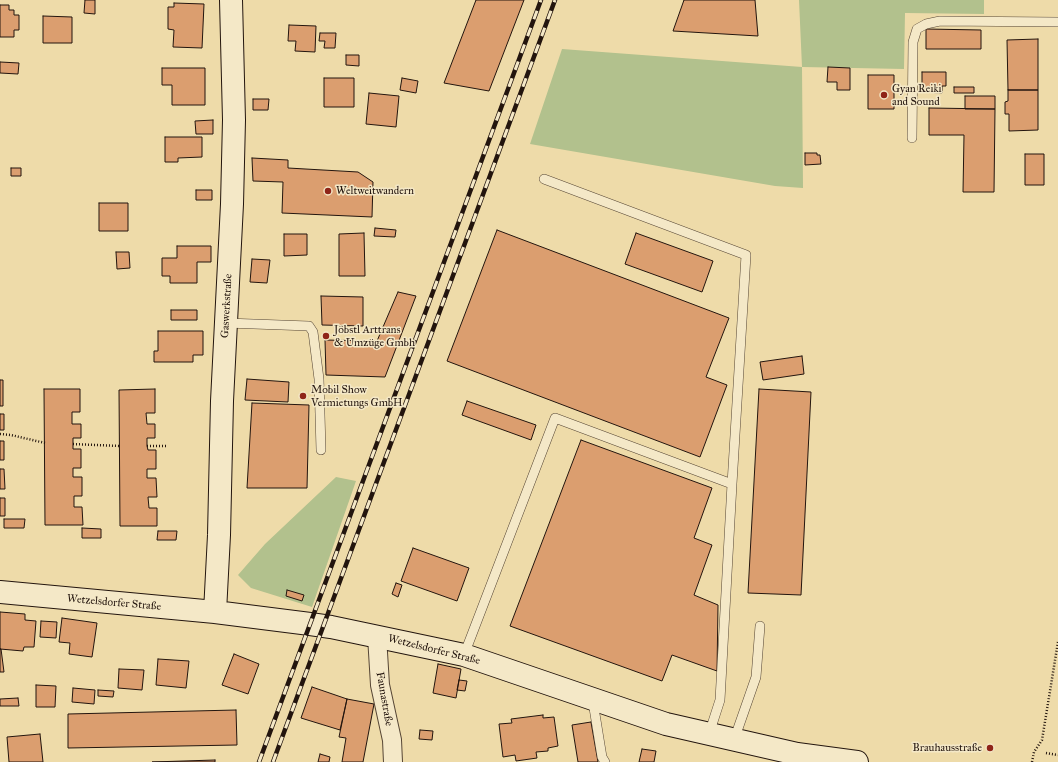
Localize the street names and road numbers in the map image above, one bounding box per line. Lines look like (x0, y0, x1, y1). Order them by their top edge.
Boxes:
street label: Gaswerkstraße (219, 273, 235, 339)
street label: Wetzelsdorfer Straße (66, 592, 162, 614)
street label: Wetzelsdorfer Straße (387, 632, 481, 668)
street label: Faunastraße (373, 671, 395, 727)

